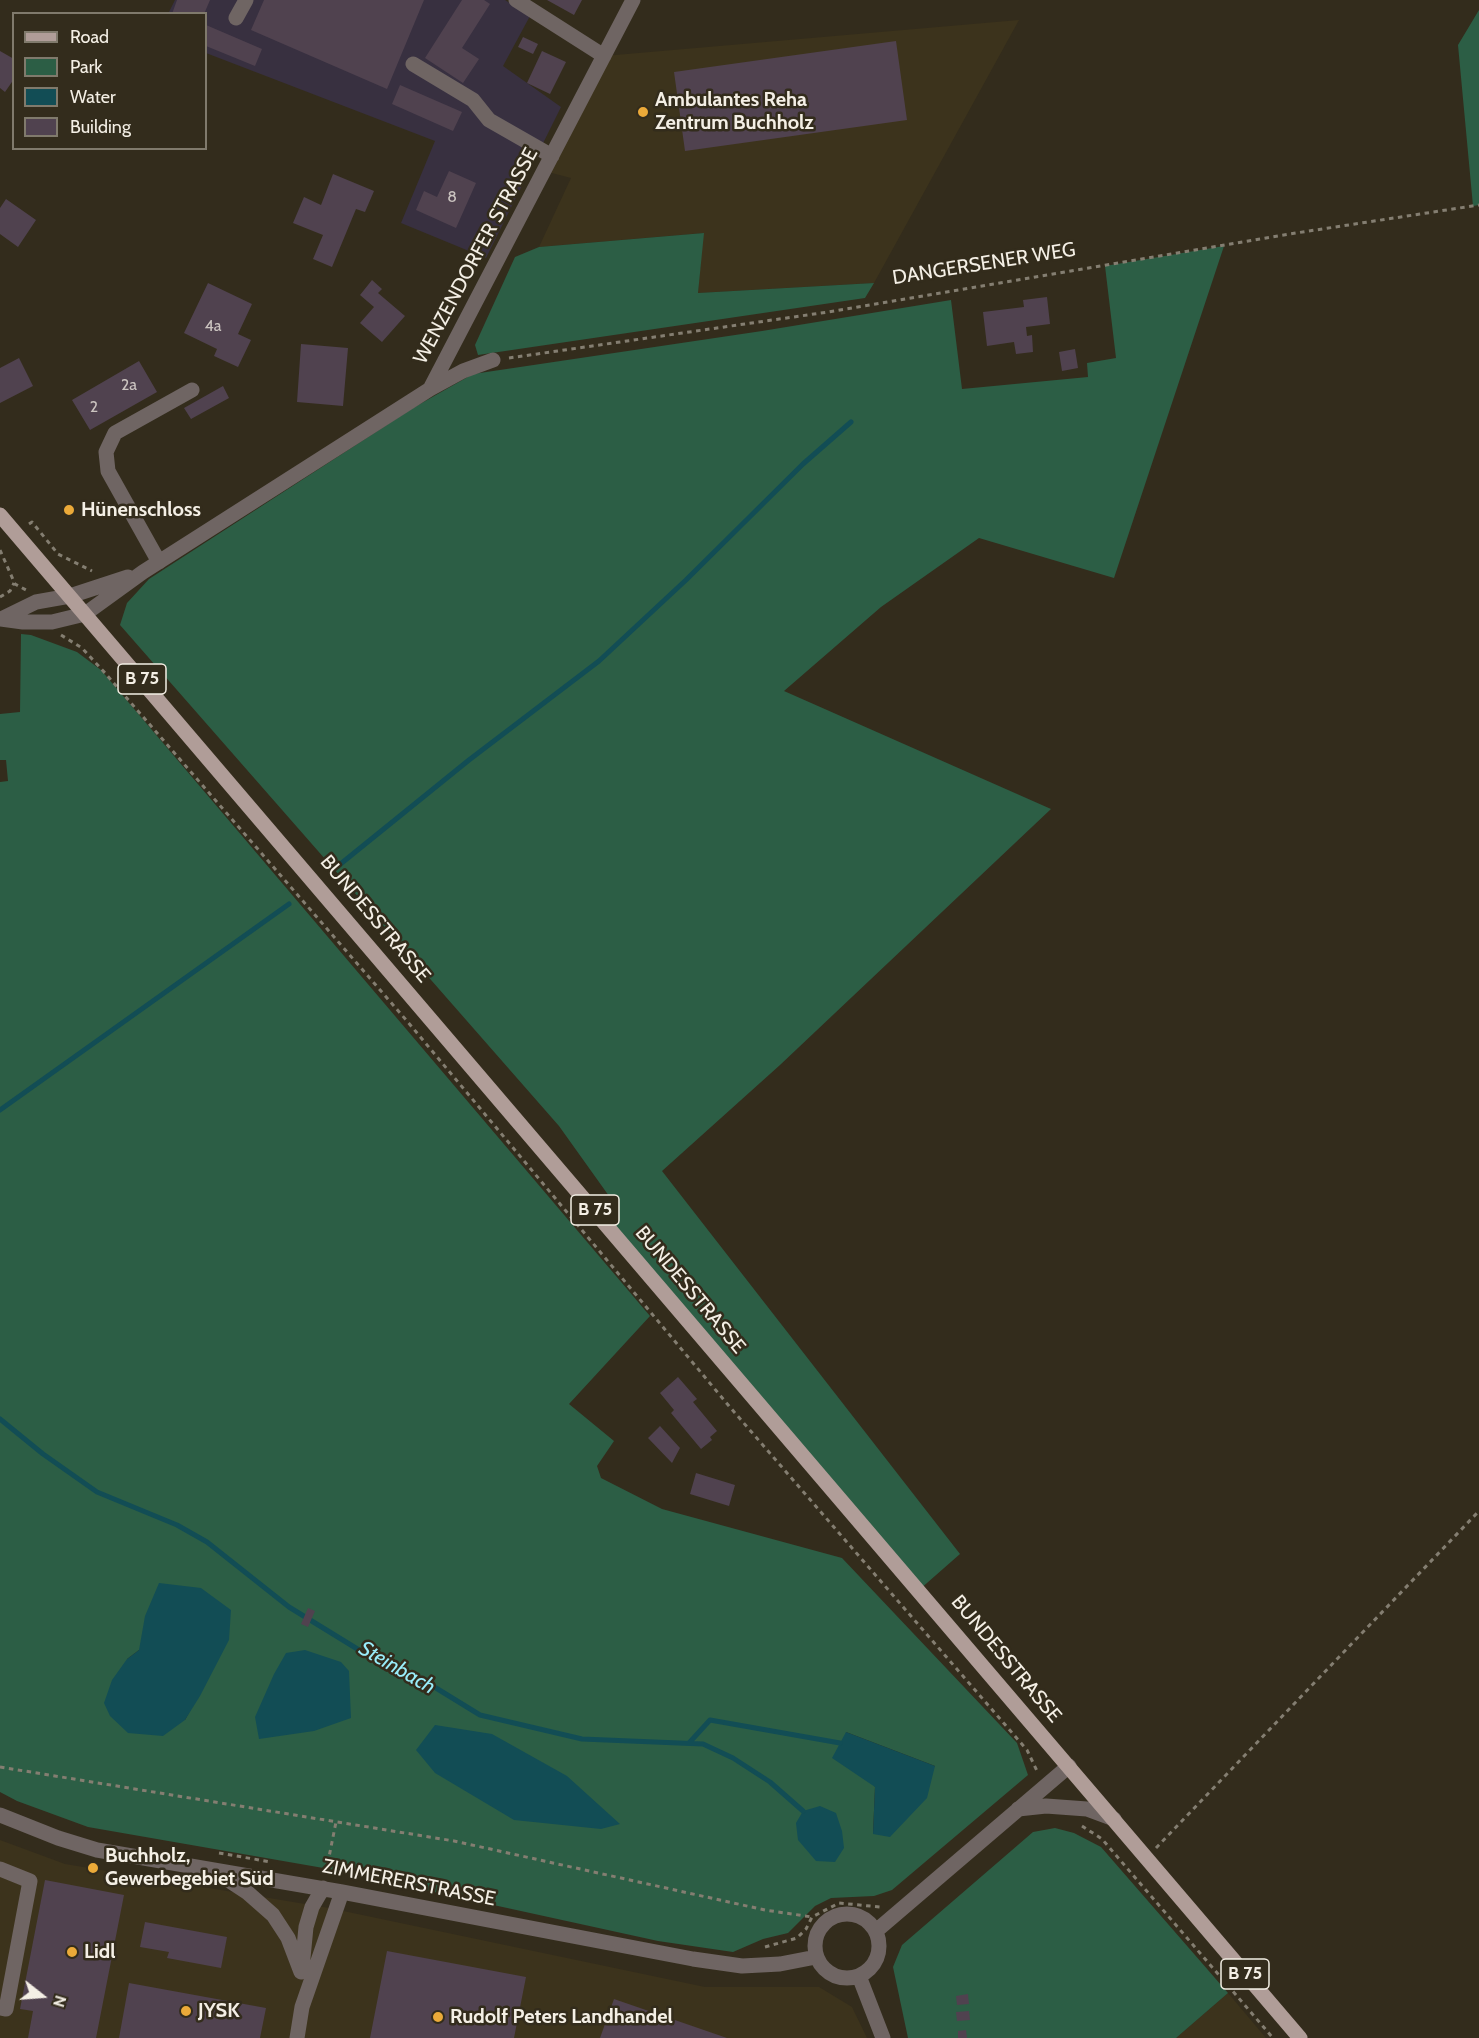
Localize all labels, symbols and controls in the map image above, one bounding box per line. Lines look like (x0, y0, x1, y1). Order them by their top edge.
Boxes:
legend (12, 12, 207, 150)
text: Road (70, 26, 109, 48)
text: Park (70, 56, 102, 78)
text: Water (70, 86, 116, 108)
place label: Ambulantes Reha Zentrum Buchholz (655, 88, 814, 135)
marker: Ambulantes Reha Zentrum Buchholz (636, 105, 650, 119)
text: Building (70, 116, 131, 138)
street label: WENZENDORFER STRASSE (409, 144, 543, 368)
house number: 8 (447, 187, 457, 207)
street label: DANGERSENER WEG (891, 238, 1077, 290)
house number: 4a (205, 316, 221, 336)
house number: 2a (121, 375, 137, 395)
house number: 2 (90, 397, 98, 417)
place label: Hünenschloss (81, 498, 201, 522)
marker: Hünenschloss (62, 503, 76, 517)
road number: B 75 (118, 664, 166, 694)
street label: BUNDESSTRASSE (315, 850, 435, 988)
road number: B 75 (571, 1195, 619, 1225)
street label: BUNDESSTRASSE (630, 1221, 750, 1359)
street label: BUNDESSTRASSE (946, 1590, 1066, 1728)
water label: Steinbach (354, 1636, 440, 1700)
place label: Buchholz, Gewerbegebiet Süd (105, 1844, 274, 1891)
street label: ZIMMERERSTRASSE (320, 1854, 498, 1912)
marker: Buchholz, Gewerbegebiet Süd (86, 1861, 100, 1875)
place label: Lidl (84, 1940, 115, 1964)
marker: Lidl (65, 1945, 79, 1959)
road number: B 75 (1221, 1959, 1269, 1989)
north arrow (12, 1966, 72, 2026)
text: N (49, 1993, 70, 2010)
place label: JYSK (198, 1999, 240, 2023)
marker: JYSK (179, 2004, 193, 2018)
place label: Rudolf Peters Landhandel (450, 2005, 673, 2029)
marker: Rudolf Peters Landhandel (431, 2010, 445, 2024)

